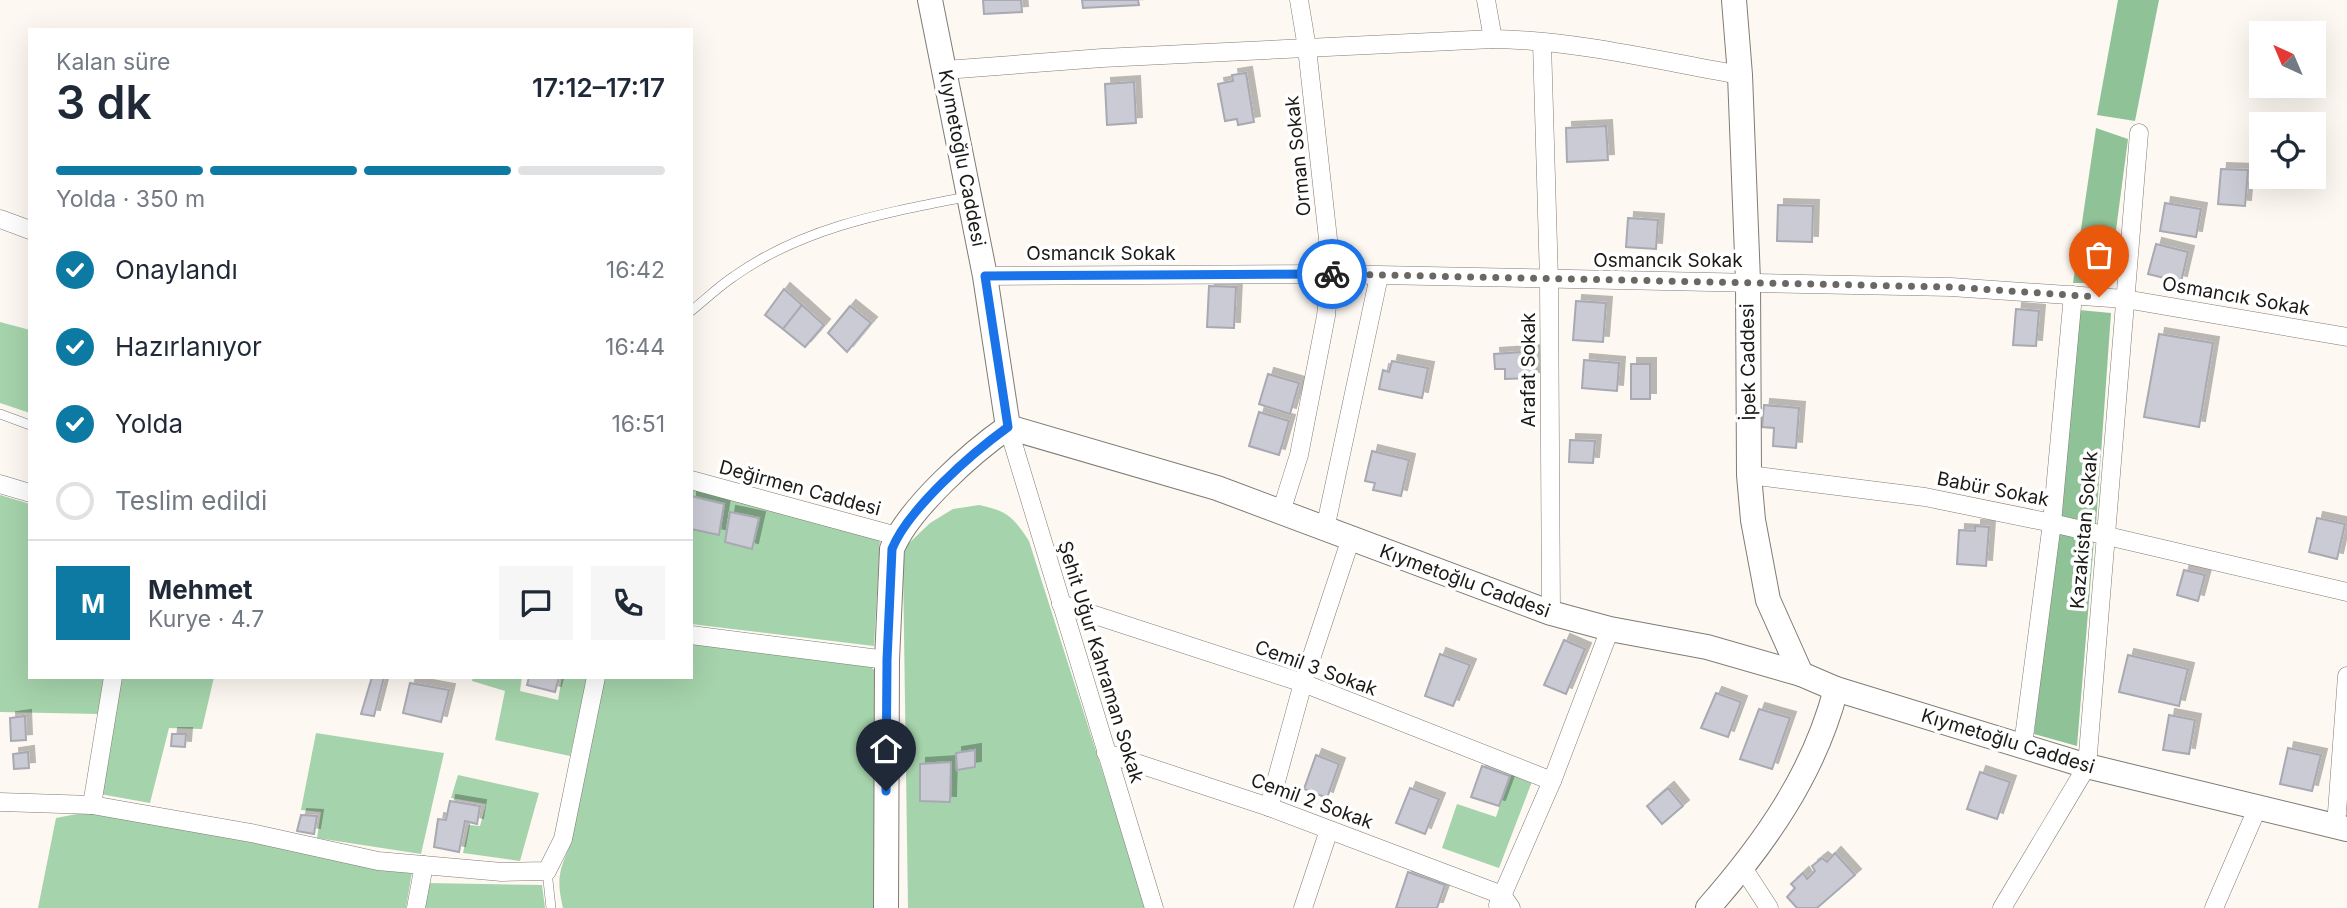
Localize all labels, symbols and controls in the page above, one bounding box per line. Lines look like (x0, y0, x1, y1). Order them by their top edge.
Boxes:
north arrow (2249, 21, 2326, 98)
map controls (2249, 21, 2326, 189)
text: Kalan süre (56, 48, 170, 76)
street label: Kıymetoğlu Caddesi (934, 68, 990, 248)
text: 17:12–17:17 (532, 72, 665, 103)
text: 3 dk (56, 74, 152, 130)
street label: Orman Sokak (1280, 94, 1316, 217)
button: locate (2249, 112, 2326, 189)
text: Yolda · 350 m (56, 185, 205, 213)
pin (2069, 225, 2129, 297)
icon: bag (2080, 236, 2118, 274)
courier (1297, 239, 1367, 309)
street label: Osmancık Sokak (1026, 242, 1176, 265)
street label: Osmancık Sokak (1593, 249, 1743, 272)
icon: check (56, 251, 94, 289)
text: Onaylandı (115, 254, 238, 285)
icon: bike (1313, 255, 1351, 293)
text: 16:42 (606, 256, 665, 284)
street label: Osmancık Sokak (2160, 272, 2312, 320)
street label: İpek Caddesi (1735, 303, 1761, 421)
street label: Arafat Sokak (1517, 312, 1540, 428)
icon: check (56, 328, 94, 366)
text: Hazırlanıyor (115, 331, 262, 362)
text: 16:44 (605, 333, 665, 361)
icon: check (56, 405, 94, 443)
text: Yolda (115, 408, 183, 439)
text: 16:51 (611, 410, 665, 438)
street label: Kazakistan Sokak (2066, 450, 2102, 610)
street label: Değirmen Caddesi (717, 455, 883, 521)
street label: Babür Sokak (1935, 467, 2051, 511)
text: Teslim edildi (115, 485, 267, 516)
street label: Şehit Uğur Kahraman Sokak (1053, 538, 1149, 786)
street label: Kıymetoğlu Caddesi (1377, 539, 1553, 623)
button: chat (499, 566, 573, 640)
button: phone (591, 566, 665, 640)
text: Mehmet (148, 574, 253, 605)
text: M (81, 588, 105, 619)
text: Kurye · 4.7 (148, 605, 264, 633)
street label: Cemil 3 Sokak (1252, 635, 1381, 701)
street label: Kıymetoğlu Caddesi (1919, 704, 2097, 778)
pin (856, 719, 916, 791)
icon: home (867, 730, 905, 768)
street label: Cemil 2 Sokak (1248, 768, 1377, 834)

